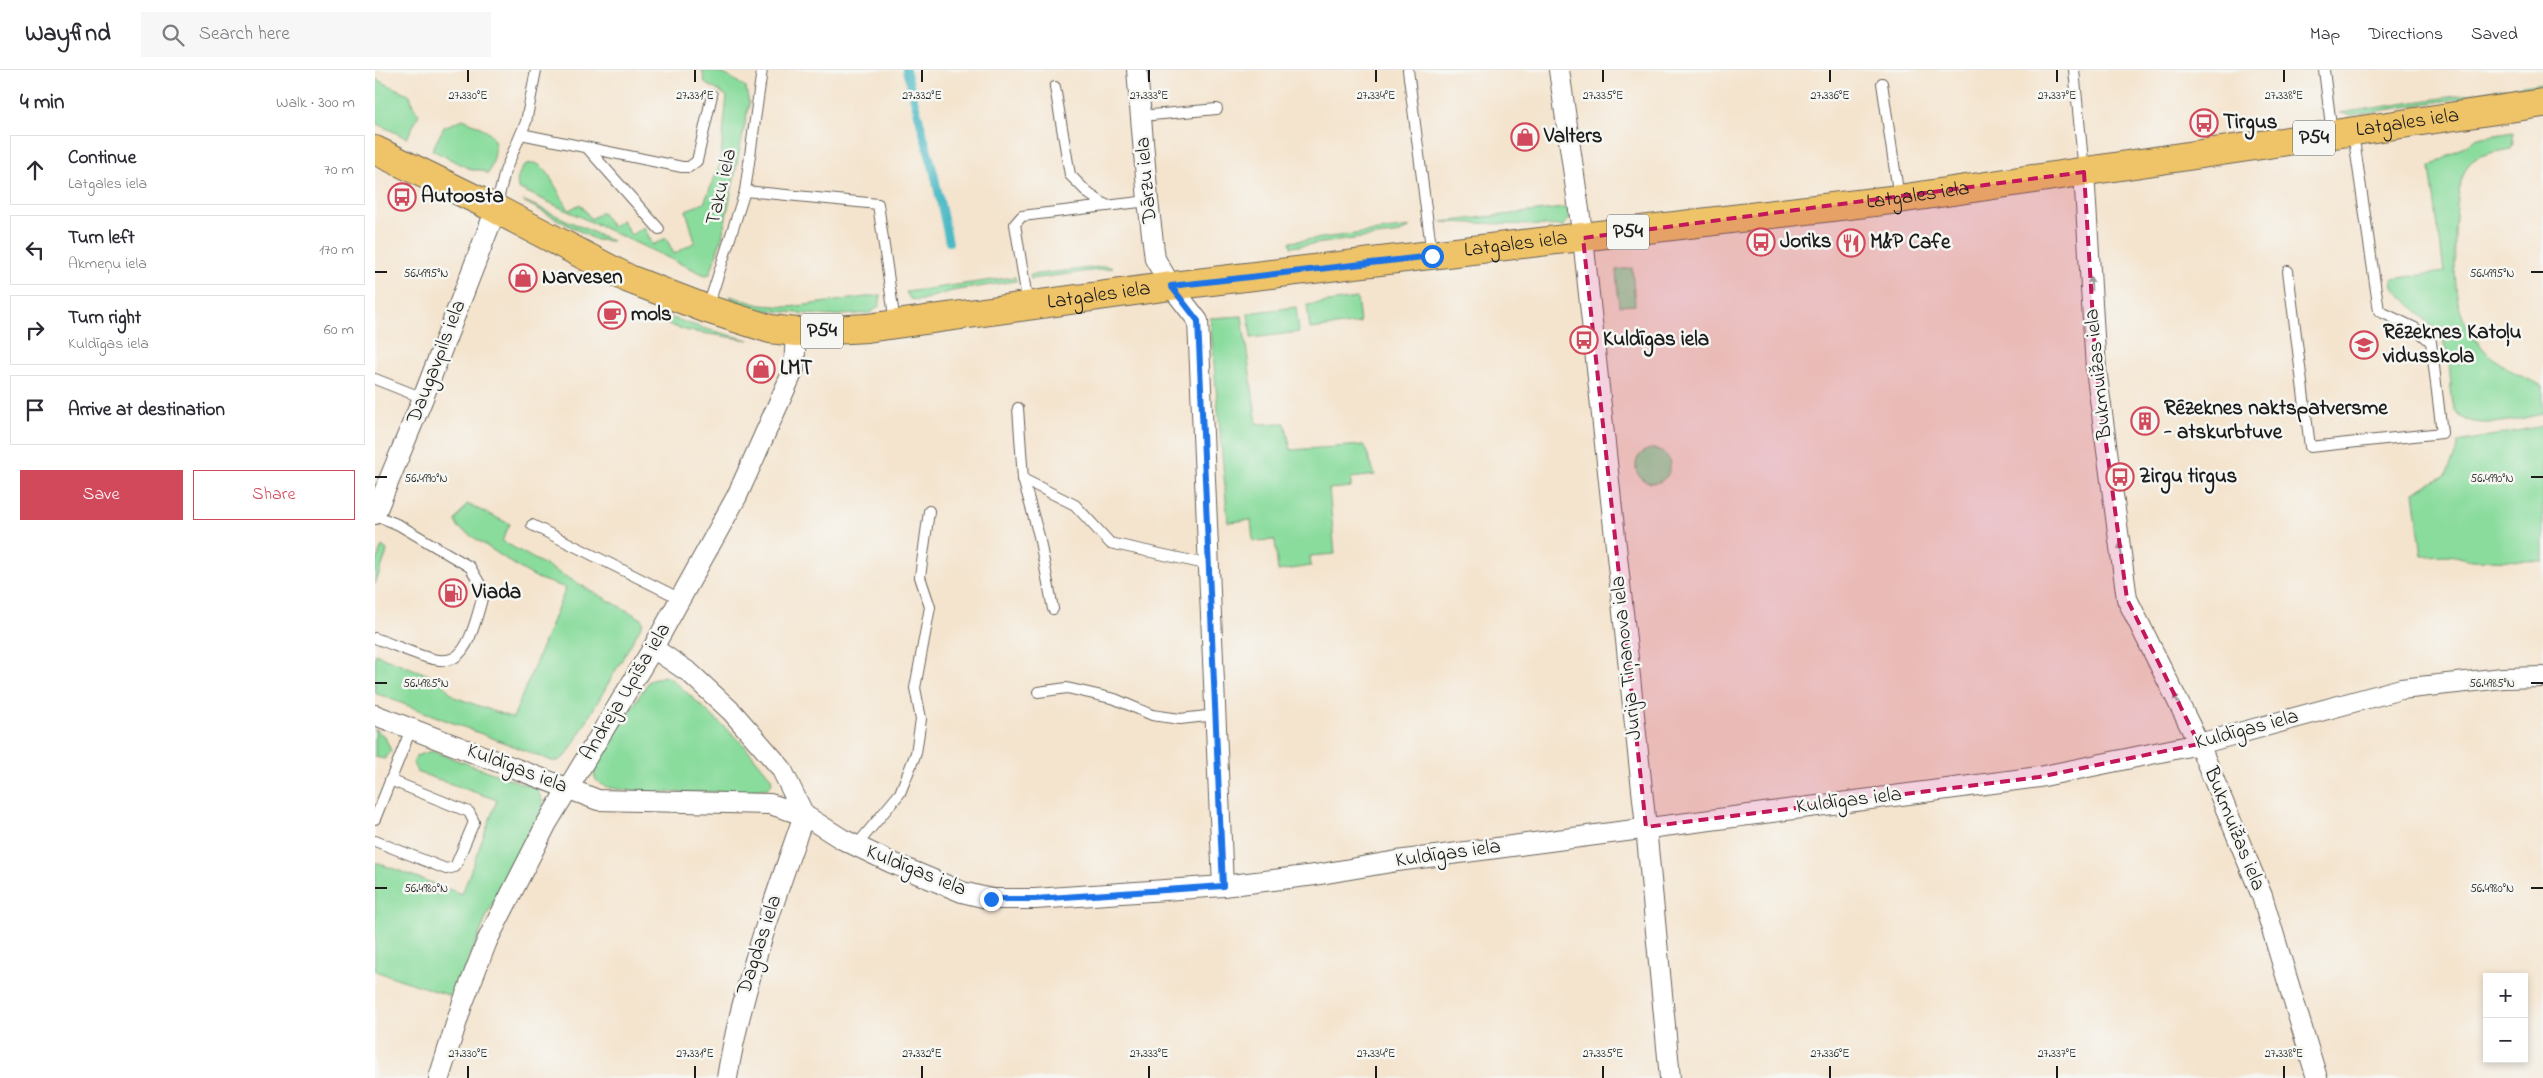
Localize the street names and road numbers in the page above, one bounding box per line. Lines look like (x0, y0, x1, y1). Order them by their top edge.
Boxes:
street label: Latgales iela (2354, 101, 2461, 146)
road number: P54 (2293, 120, 2335, 156)
street label: Dārzu iela (1128, 136, 1166, 225)
street label: Taku iela (699, 146, 745, 228)
street label: Latgales iela (1865, 174, 1971, 218)
road number: P54 (1607, 214, 1649, 250)
street label: Latgales iela (1462, 224, 1569, 266)
street label: Latgales iela (1045, 274, 1152, 318)
street label: Daugavpils iela (399, 296, 476, 430)
street label: Bukmuižas iela (2077, 307, 2121, 442)
road number: P54 (801, 314, 843, 348)
street label: Jurija Tiņanova iela (1603, 574, 1651, 742)
street label: Andreja Upīša iela (573, 618, 679, 766)
street label: Kuldīgas iela (2192, 702, 2303, 760)
street label: Kuldīgas iela (461, 736, 572, 804)
street label: Bukmuižas iela (2195, 762, 2273, 896)
street label: Kuldīgas iela (1795, 780, 1904, 824)
street label: Kuldīgas iela (1393, 832, 1503, 878)
street label: Kuldīgas iela (860, 837, 971, 907)
street label: Dagdas iela (729, 891, 792, 1000)

